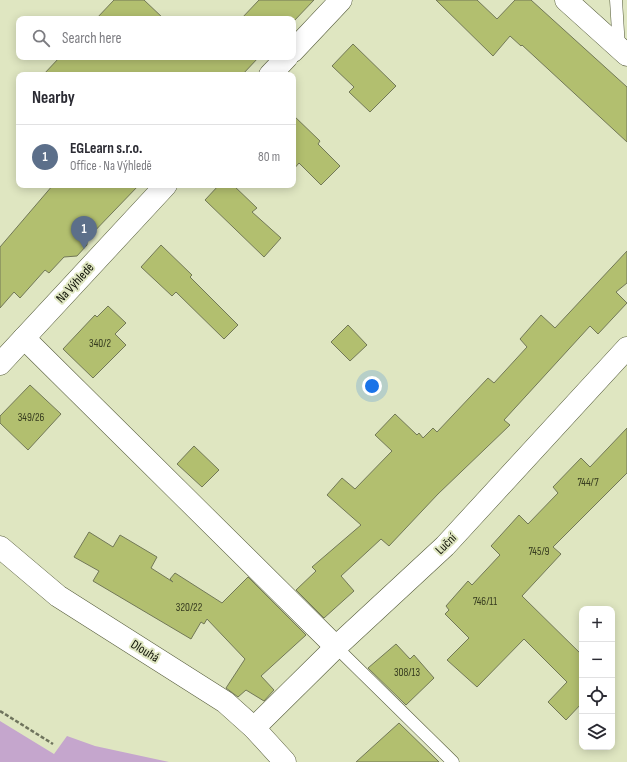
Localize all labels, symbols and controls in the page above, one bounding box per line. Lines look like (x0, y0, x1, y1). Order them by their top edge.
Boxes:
search box (16, 16, 296, 60)
icon: search (30, 27, 52, 49)
text: Search here (62, 29, 122, 48)
text: Nearby (32, 88, 75, 108)
text: EGLearn s.r.o. (70, 139, 142, 158)
text: 1 (42, 149, 48, 165)
text: 80 m (258, 149, 280, 165)
text: Office · Na Výhledě (70, 158, 152, 174)
pin: 1 (71, 216, 97, 249)
street label: Na Výhledě (53, 260, 97, 306)
house number: 340/2 (89, 337, 111, 350)
your location (362, 376, 382, 396)
house number: 349/26 (18, 411, 45, 424)
house number: 744/7 (577, 476, 599, 489)
street label: Luční (432, 530, 460, 558)
house number: 745/9 (529, 545, 550, 558)
house number: 746/11 (473, 595, 497, 608)
house number: 320/22 (176, 601, 203, 614)
map controls (579, 606, 615, 750)
button: + (579, 606, 615, 642)
street label: Dlouhá (128, 636, 162, 666)
button: − (579, 642, 615, 678)
house number: 308/13 (394, 666, 420, 679)
button: locate (579, 678, 615, 714)
button: layers (579, 714, 615, 750)

